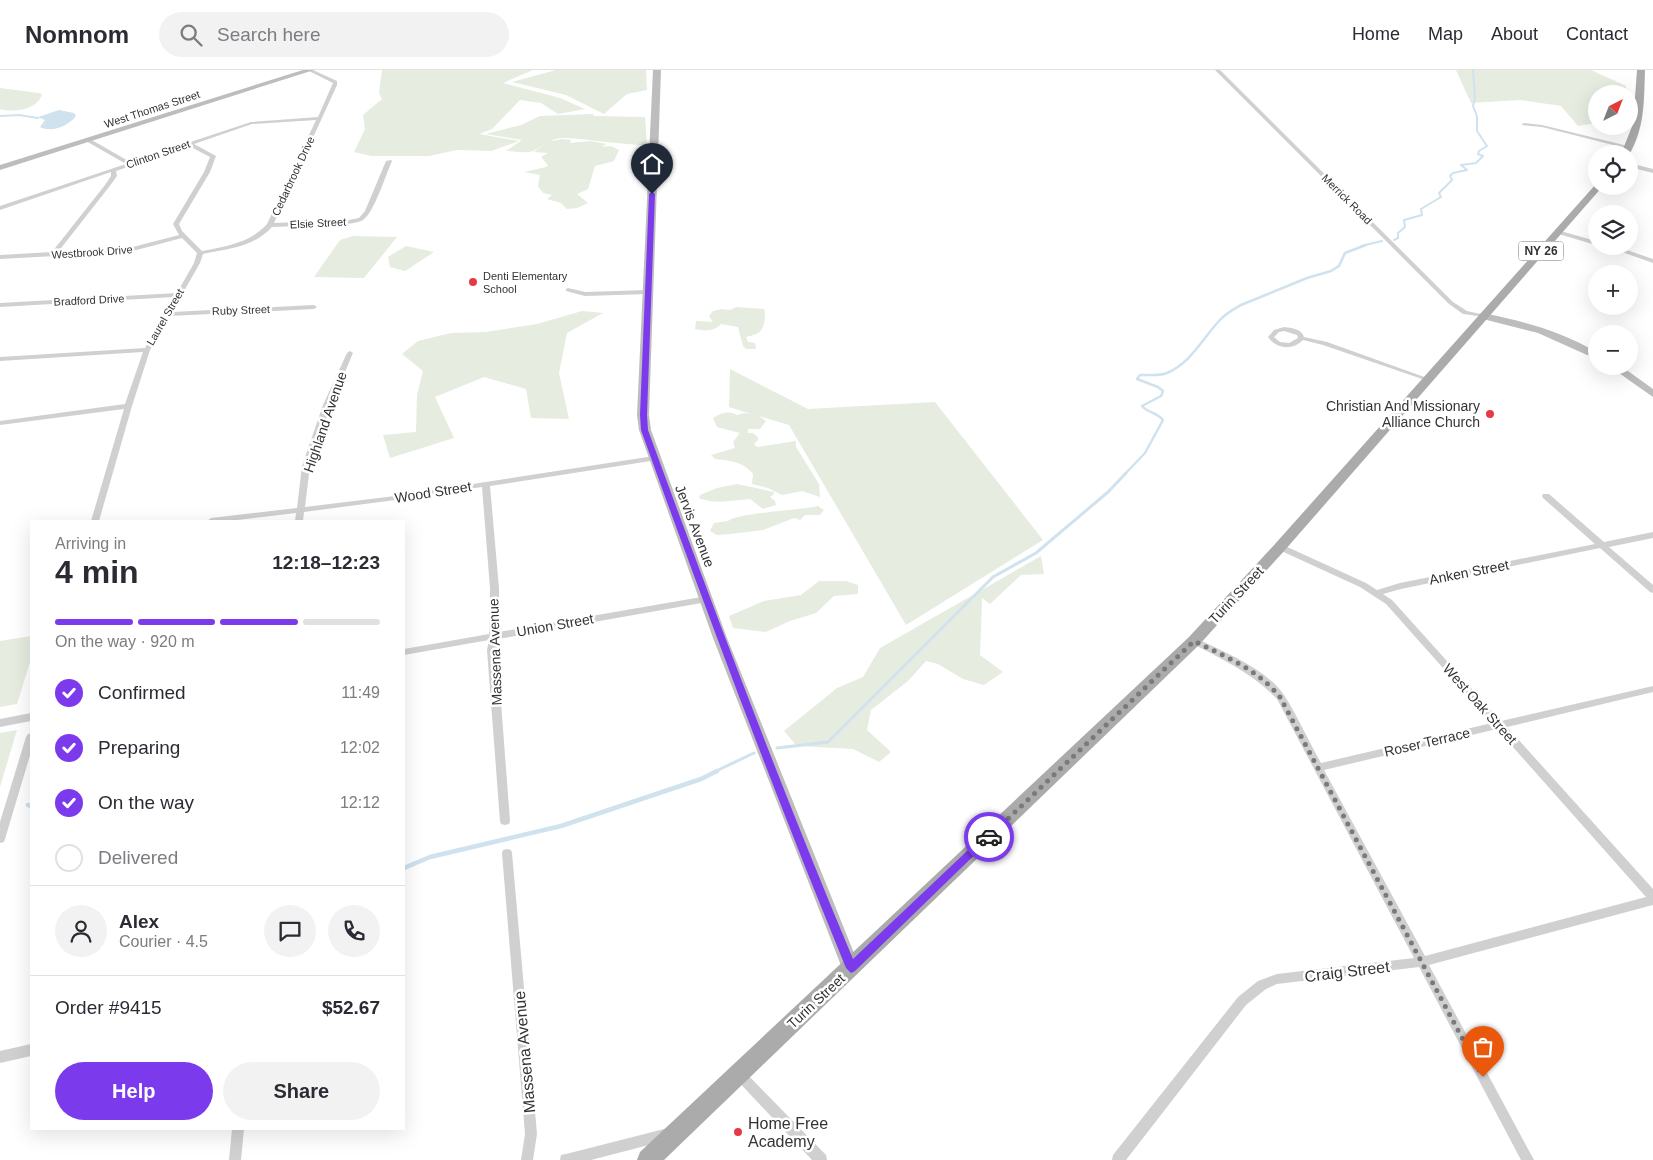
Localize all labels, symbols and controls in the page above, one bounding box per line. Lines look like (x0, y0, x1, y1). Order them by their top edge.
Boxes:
search box (159, 12, 509, 57)
text: Nomnom (25, 21, 129, 48)
icon: search (177, 21, 205, 49)
text: Search here (217, 24, 321, 45)
text: Home (1352, 24, 1400, 44)
text: Map (1428, 24, 1463, 44)
text: About (1491, 24, 1538, 44)
text: Contact (1566, 24, 1628, 44)
north arrow (1588, 85, 1638, 135)
map controls (1588, 85, 1638, 375)
street label: West Thomas Street (103, 88, 201, 130)
street label: Cedarbrook Drive (269, 134, 317, 218)
street label: Clinton Street (125, 137, 191, 171)
pin (631, 143, 673, 194)
button: locate (1588, 145, 1638, 195)
icon: home (638, 150, 666, 178)
street label: Merrick Road (1320, 172, 1374, 226)
button: layers (1588, 205, 1638, 255)
street label: Elsie Street (290, 216, 346, 230)
road number: NY 26 (1518, 242, 1564, 260)
street label: Westbrook Drive (51, 243, 133, 261)
button: + (1588, 265, 1638, 315)
place label: Denti Elementary School (483, 270, 568, 295)
marker: Denti Elementary School (467, 276, 479, 288)
street label: Laurel Street (144, 287, 186, 347)
street label: Bradford Drive (53, 292, 125, 308)
street label: Ruby Street (212, 303, 270, 317)
button: − (1588, 325, 1638, 375)
street label: Highland Avenue (300, 369, 350, 475)
place label: Christian And Missionary Alliance Church (1326, 398, 1480, 430)
marker: Christian And Missionary Alliance Church (1484, 408, 1496, 420)
street label: Wood Street (393, 478, 473, 506)
street label: Jervis Avenue (672, 483, 718, 570)
text: Arriving in (55, 535, 126, 552)
text: 12:18–12:23 (272, 552, 380, 573)
text: 4 min (55, 554, 139, 590)
street label: Anken Street (1428, 556, 1510, 588)
street label: Turin Street (1205, 563, 1267, 627)
street label: Massena Avenue (485, 598, 505, 706)
street label: Union Street (515, 610, 595, 640)
text: On the way · 920 m (55, 633, 195, 650)
street label: West Oak Street (1440, 661, 1520, 747)
icon: check (55, 679, 83, 707)
text: Confirmed (98, 682, 186, 703)
text: 11:49 (341, 684, 380, 701)
street label: Roser Terrace (1382, 724, 1472, 760)
icon: check (55, 734, 83, 762)
text: Preparing (98, 737, 180, 758)
text: 12:02 (340, 739, 380, 756)
icon: check (55, 789, 83, 817)
text: On the way (98, 792, 194, 813)
text: 12:12 (340, 794, 380, 811)
courier (964, 812, 1014, 862)
icon: car (975, 823, 1003, 851)
text: Delivered (98, 847, 178, 868)
button: person (55, 905, 107, 957)
button: chat (264, 905, 316, 957)
button: phone (328, 905, 380, 957)
text: Alex (119, 911, 159, 932)
text: Courier · 4.5 (119, 933, 208, 950)
street label: Craig Street (1304, 958, 1391, 985)
street label: Turin Street (784, 970, 848, 1032)
street label: Massena Avenue (511, 990, 538, 1114)
text: Order #9415 (55, 997, 162, 1018)
text: $52.67 (322, 997, 380, 1018)
pin (1462, 1026, 1504, 1077)
icon: bag (1469, 1033, 1497, 1061)
button: Help (55, 1062, 213, 1120)
button: Share (223, 1062, 380, 1120)
place label: Home Free Academy (748, 1115, 828, 1150)
marker: Home Free Academy (732, 1126, 744, 1138)

